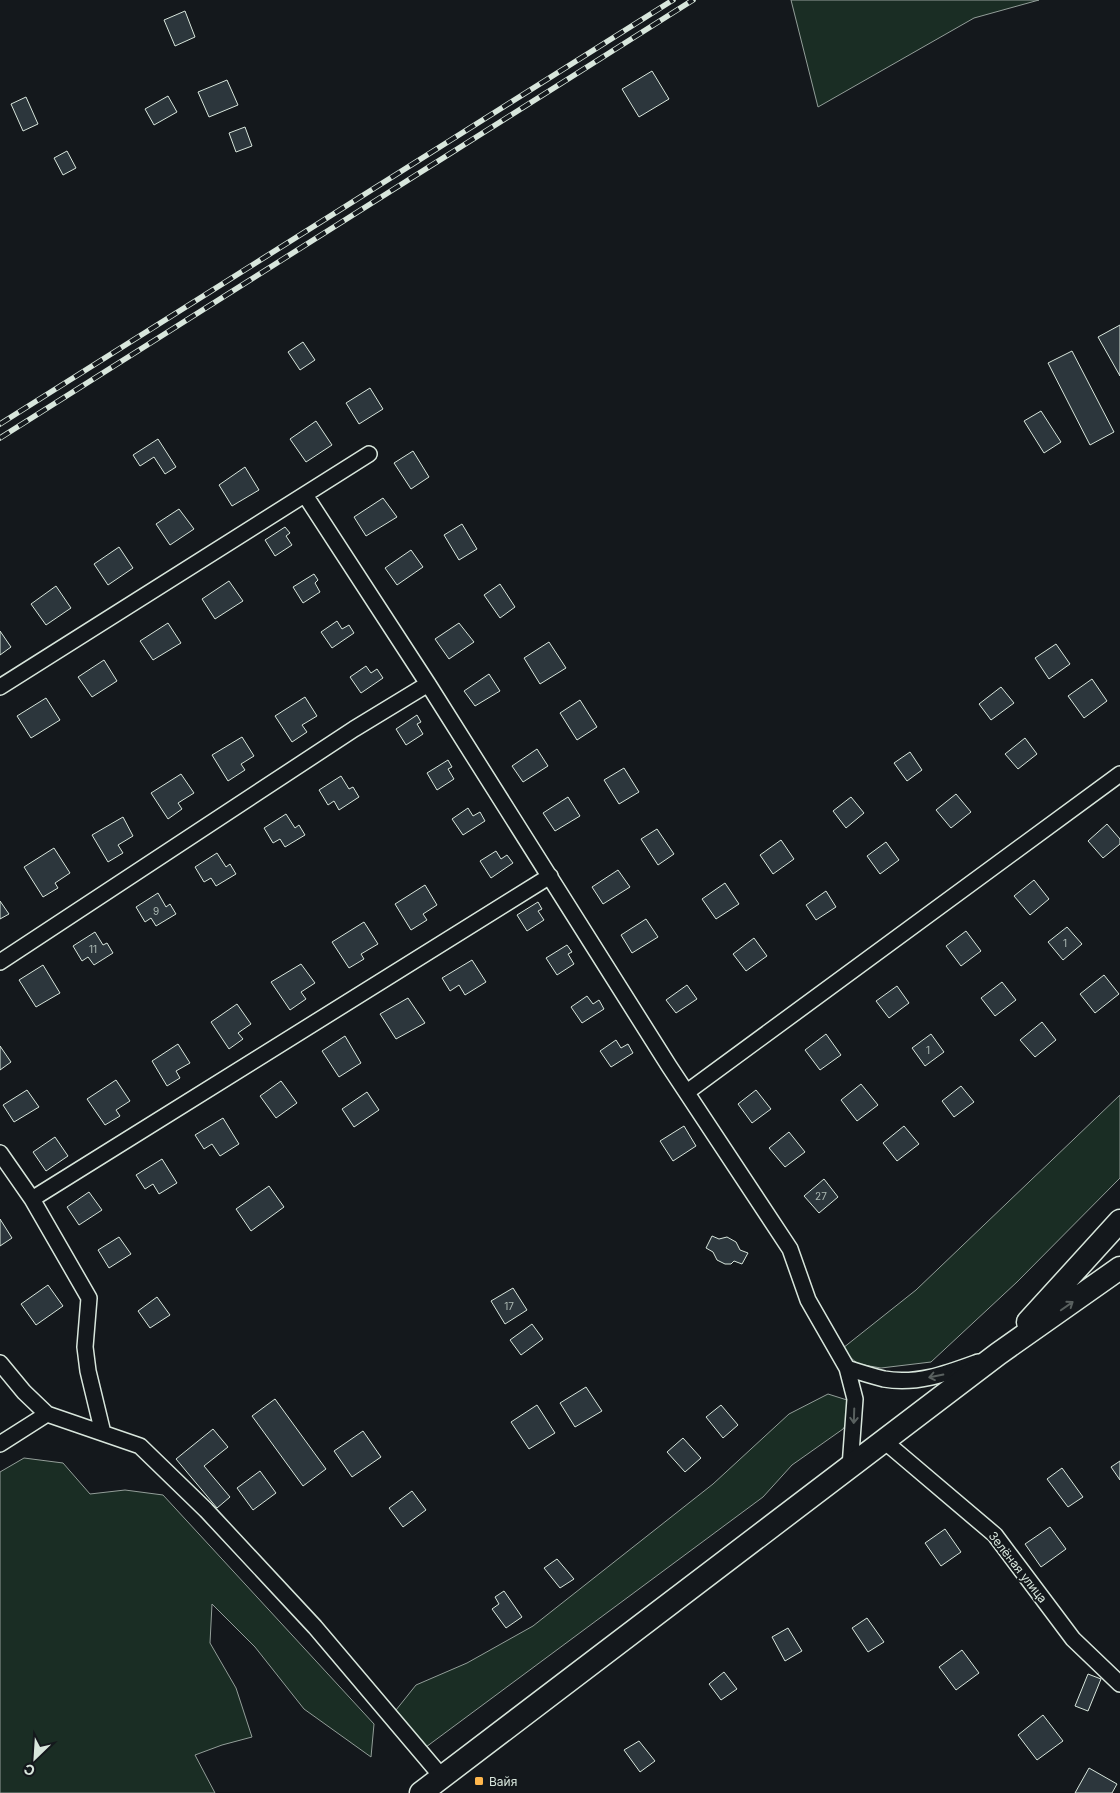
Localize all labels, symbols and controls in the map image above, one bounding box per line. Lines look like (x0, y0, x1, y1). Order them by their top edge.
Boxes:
house number: 9 (153, 905, 159, 917)
house number: 1 (1063, 937, 1067, 949)
house number: 11 (89, 943, 97, 955)
house number: 1 (926, 1044, 930, 1056)
house number: 27 (815, 1190, 827, 1202)
house number: 17 (504, 1300, 514, 1312)
one-way arrow (1060, 1301, 1074, 1311)
one-way arrow (928, 1372, 944, 1382)
one-way arrow (850, 1407, 859, 1423)
street label: Зелёная улица (986, 1528, 1050, 1606)
north arrow (10, 1733, 60, 1783)
text: С (21, 1760, 38, 1780)
place label: Вайя (489, 1774, 517, 1789)
marker: Вайя (473, 1775, 485, 1787)

